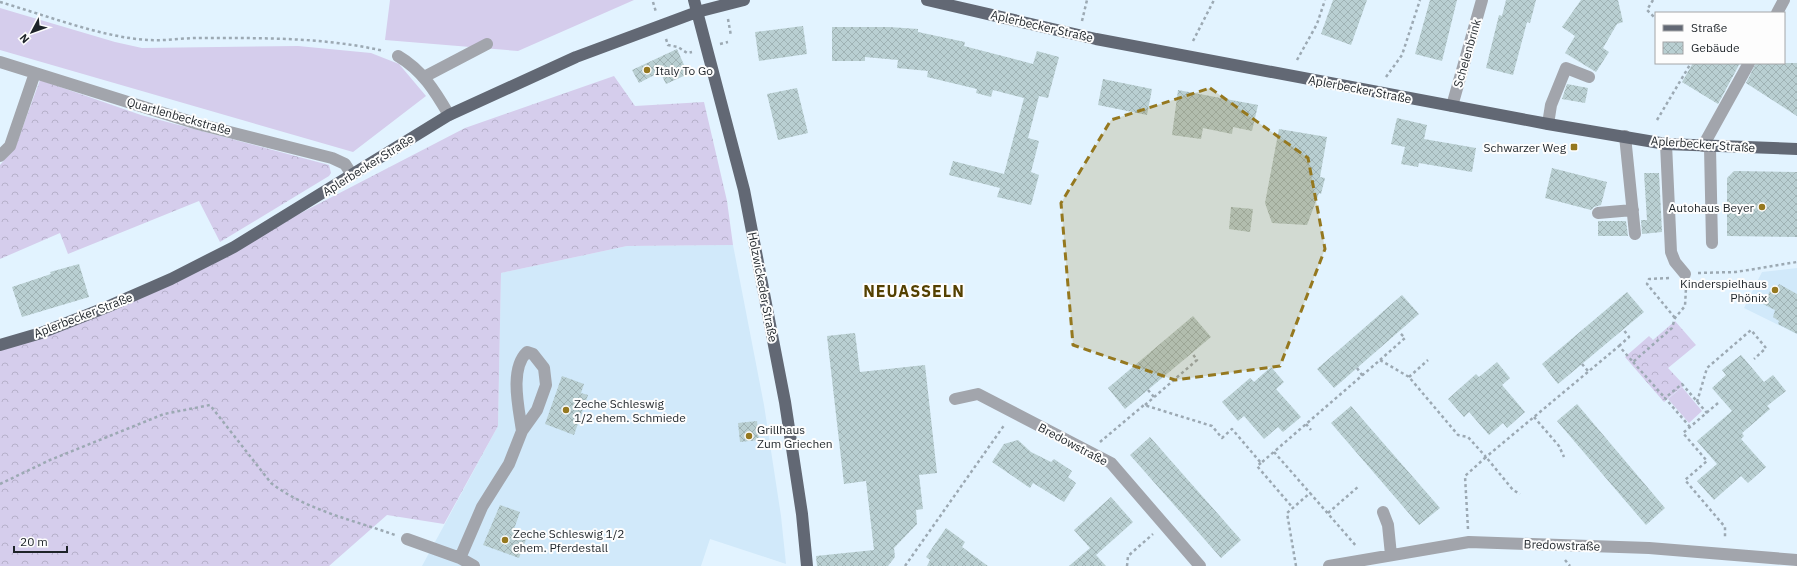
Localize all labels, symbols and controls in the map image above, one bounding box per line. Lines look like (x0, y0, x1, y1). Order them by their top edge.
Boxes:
street label: Aplerbecker Straße (989, 7, 1095, 45)
north arrow (12, 12, 52, 52)
legend (1655, 12, 1785, 64)
street label: Schelenbrink (1450, 16, 1484, 89)
text: Straße (1691, 20, 1728, 35)
text: N (17, 31, 32, 46)
text: Gebäude (1691, 40, 1740, 55)
place label: Italy To Go (655, 63, 713, 78)
marker: Italy To Go (642, 65, 652, 75)
street label: Aplerbecker Straße (1307, 72, 1413, 106)
street label: Quartlenbeckstraße (125, 94, 233, 138)
street label: Aplerbecker Straße (320, 131, 417, 199)
street label: Aplerbecker Straße (1650, 133, 1756, 155)
place label: Schwarzer Weg (1484, 140, 1567, 155)
marker: Schwarzer Weg (1569, 142, 1579, 152)
place label: Autohaus Beyer (1669, 200, 1755, 215)
marker: Autohaus Beyer (1757, 202, 1767, 212)
street label: Holzwickeder Straße (745, 231, 781, 344)
place label: Kinderspielhaus Phönix (1680, 276, 1767, 305)
district label: NEUASSELN (863, 281, 965, 301)
marker: Kinderspielhaus Phönix (1770, 285, 1780, 295)
street label: Aplerbecker Straße (31, 289, 135, 341)
place label: Zeche Schleswig 1/2 ehem. Schmiede (574, 396, 686, 425)
marker: Zeche Schleswig 1/2 ehem. Schmiede (561, 405, 571, 415)
street label: Bredowstraße (1036, 419, 1111, 469)
place label: Grillhaus Zum Griechen (757, 422, 833, 451)
marker: Grillhaus Zum Griechen (744, 431, 754, 441)
place label: Zeche Schleswig 1/2 ehem. Pferdestall (513, 526, 625, 555)
scale bar (14, 528, 67, 554)
text: 20 m (20, 534, 48, 549)
marker: Zeche Schleswig 1/2 ehem. Pferdestall (500, 535, 510, 545)
street label: Bredowstraße (1523, 536, 1601, 554)

